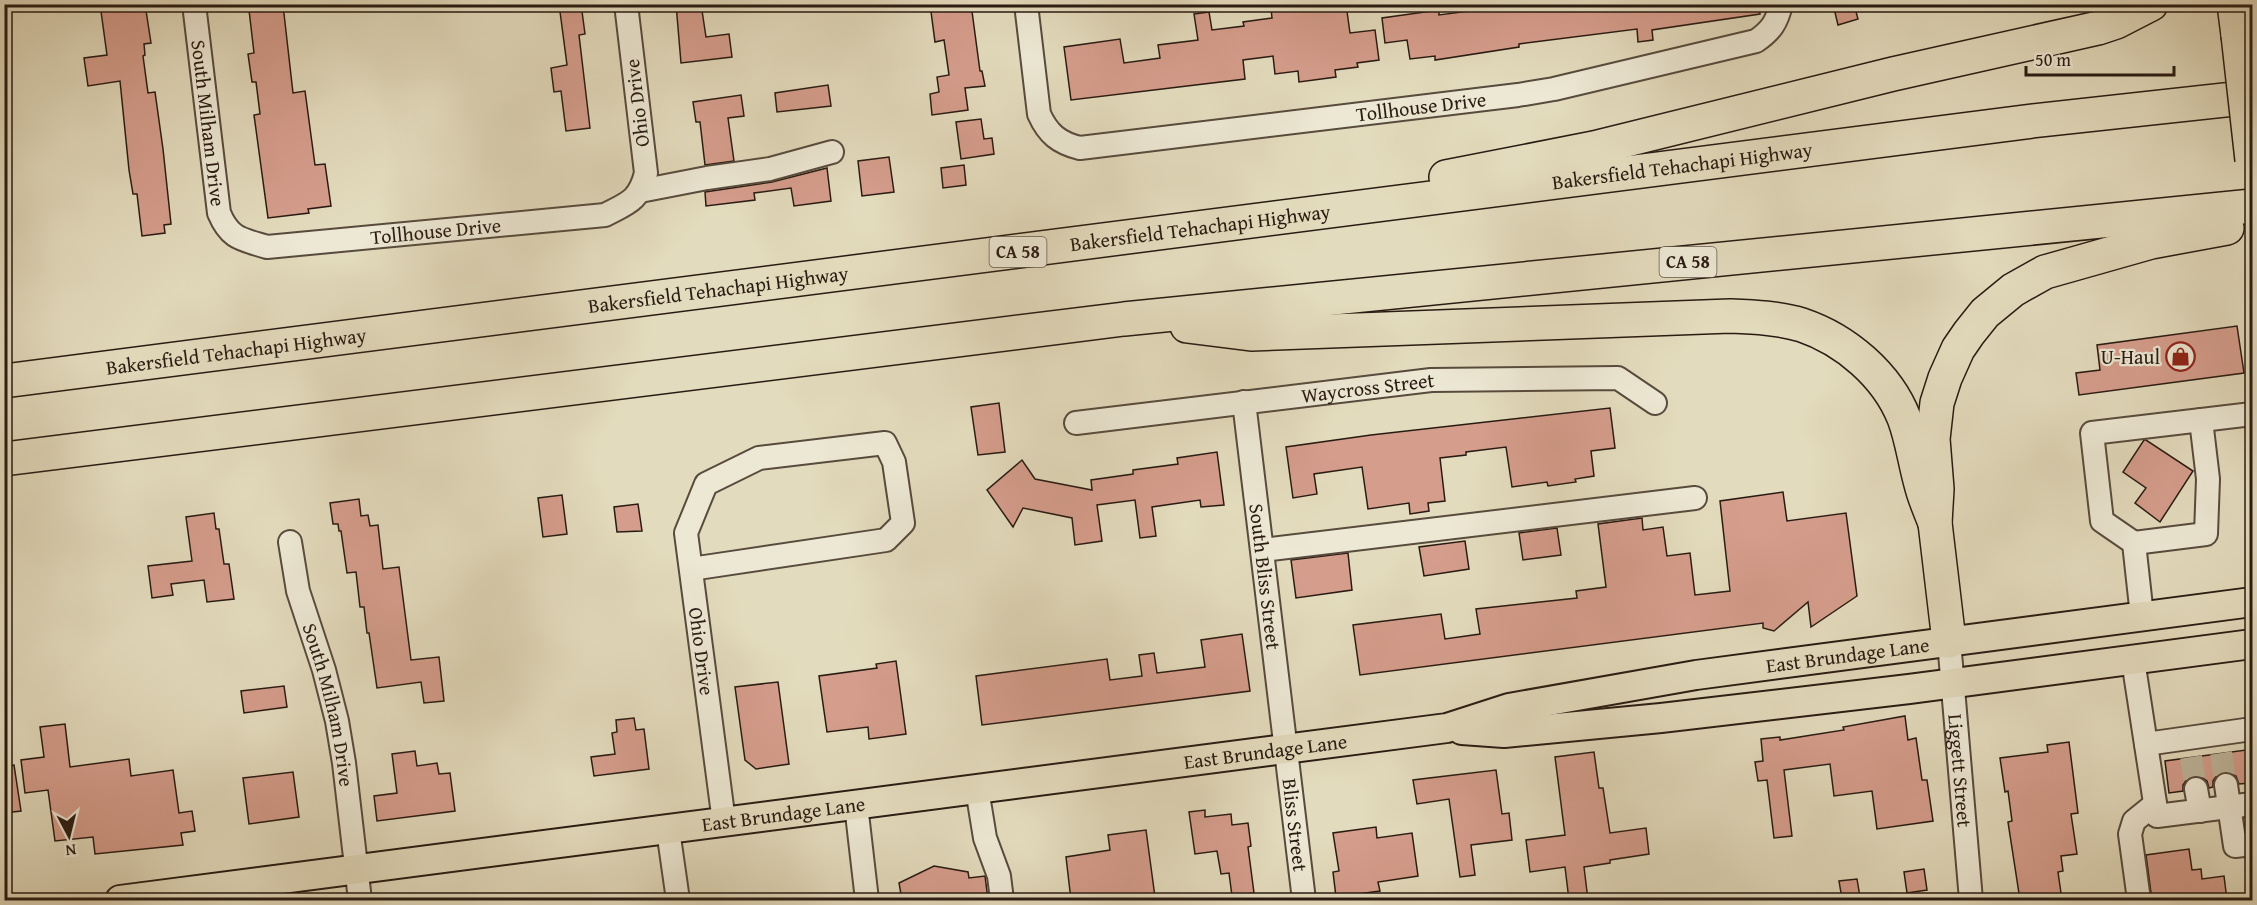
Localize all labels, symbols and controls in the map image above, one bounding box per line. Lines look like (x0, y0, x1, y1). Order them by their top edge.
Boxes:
street label: South Milham Drive (184, 38, 233, 208)
scale bar (2026, 39, 2174, 77)
text: 50 m (2035, 46, 2071, 73)
street label: Ohio Drive (617, 57, 656, 149)
street label: Tollhouse Drive (1354, 84, 1488, 128)
street label: Bakersfield Tehachapi Highway (1550, 134, 1814, 196)
street label: Bakersfield Tehachapi Highway (1068, 196, 1332, 258)
street label: Tollhouse Drive (369, 210, 502, 251)
road number: CA 58 (990, 237, 1046, 267)
road number: CA 58 (1660, 247, 1716, 277)
street label: Bakersfield Tehachapi Highway (586, 258, 850, 320)
street label: Bakersfield Tehachapi Highway (104, 320, 368, 382)
shop icon: U-Haul (2165, 341, 2197, 373)
place label: U-Haul (2101, 342, 2160, 371)
street label: Waycross Street (1300, 365, 1436, 410)
street label: South Bliss Street (1242, 502, 1289, 651)
street label: Ohio Drive (682, 605, 722, 697)
street label: South Milham Drive (296, 619, 362, 788)
street label: East Brundage Lane (1764, 630, 1931, 680)
street label: Liggett Street (1941, 713, 1980, 828)
street label: East Brundage Lane (1182, 726, 1349, 776)
street label: Bliss Street (1275, 777, 1315, 873)
street label: East Brundage Lane (700, 789, 867, 838)
north arrow (39, 806, 99, 866)
text: N (64, 838, 78, 863)

